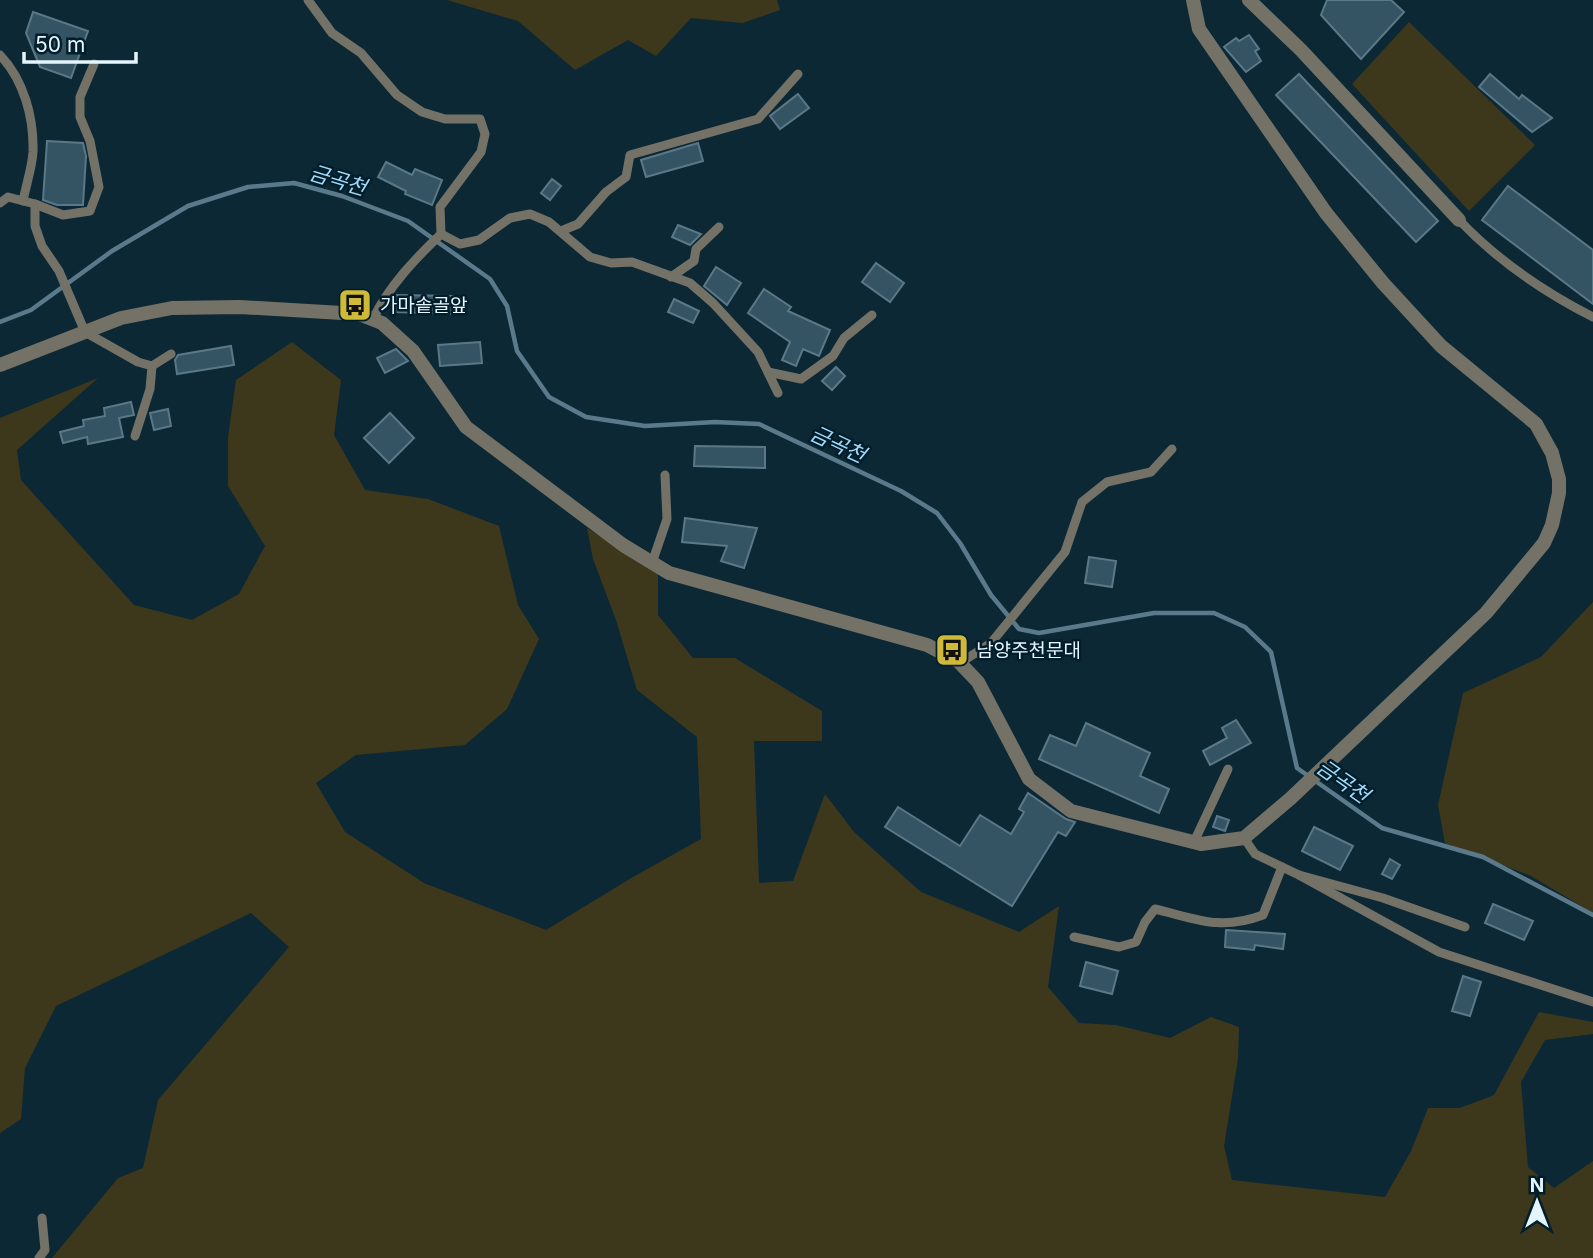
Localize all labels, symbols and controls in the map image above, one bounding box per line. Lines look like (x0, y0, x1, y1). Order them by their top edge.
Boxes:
scale bar (24, 21, 136, 65)
text: 50 m (35, 32, 85, 57)
water label: 금곡천 (307, 160, 372, 201)
bus stop icon: 가마솥골앞 (336, 286, 374, 324)
place label: 가마솥골앞 (380, 294, 468, 317)
water label: 금곡천 (806, 420, 872, 469)
bus stop icon: 남양주천문대 (933, 631, 971, 669)
place label: 남양주천문대 (976, 639, 1081, 662)
water label: 금곡천 (1312, 754, 1376, 809)
north arrow (1502, 1167, 1572, 1237)
text: N (1530, 1174, 1544, 1197)

